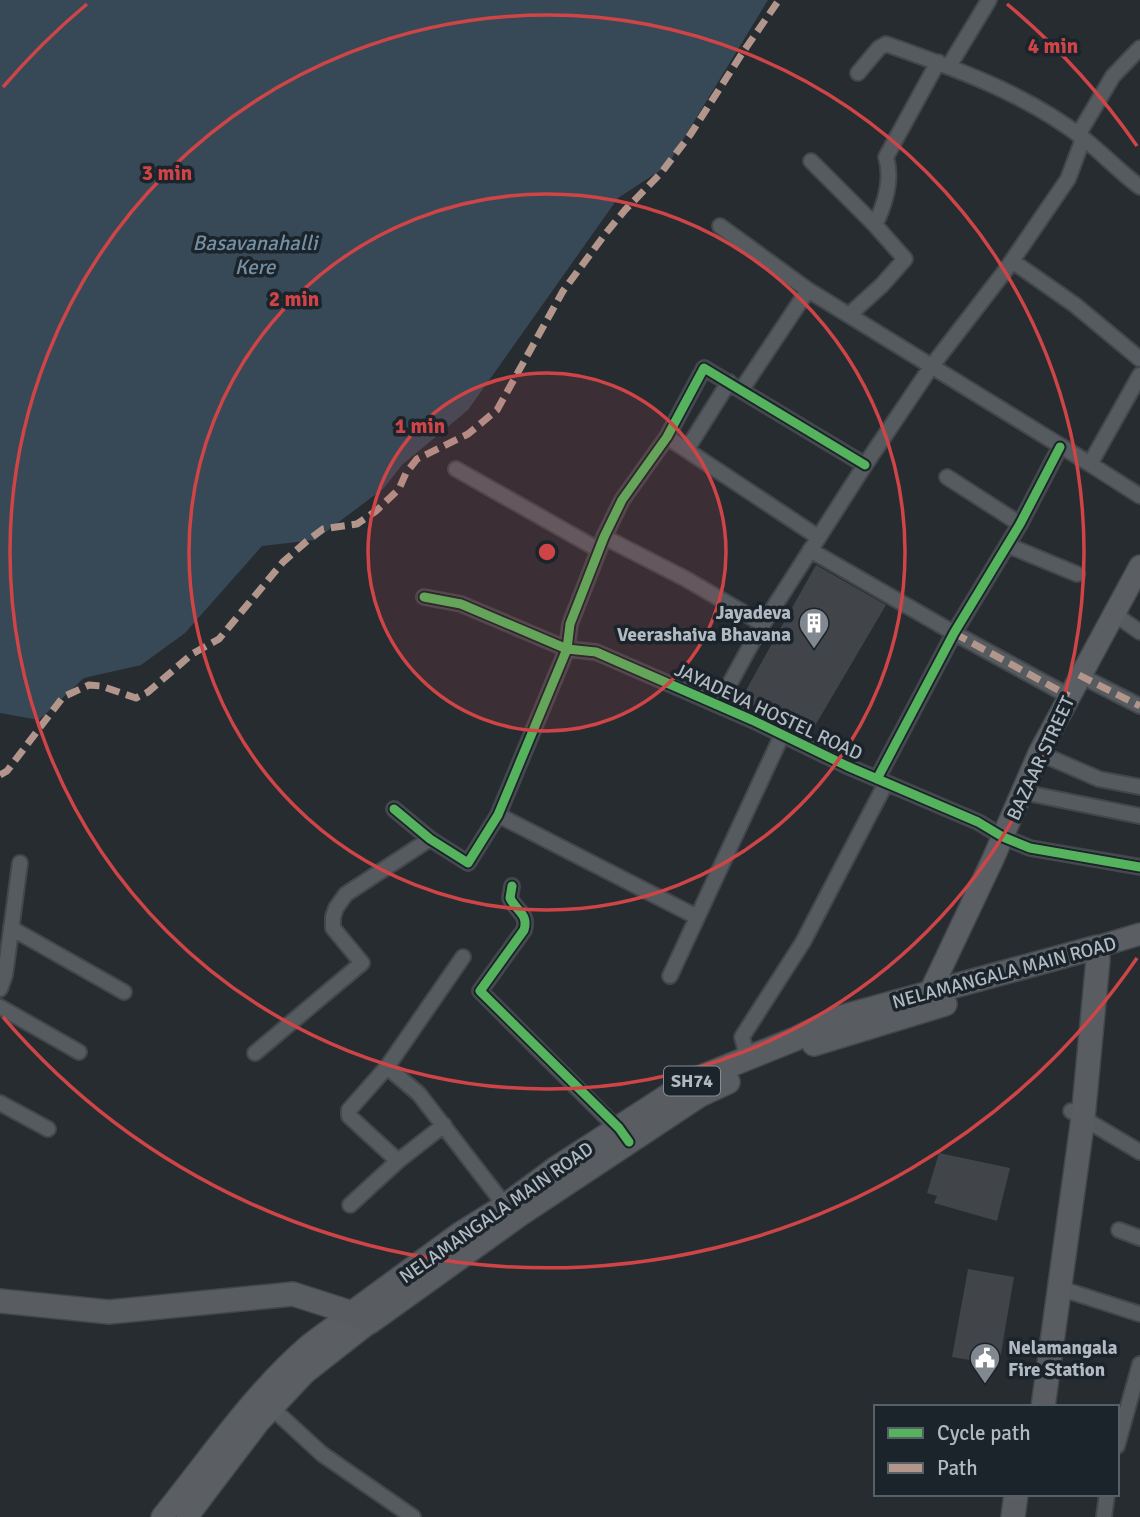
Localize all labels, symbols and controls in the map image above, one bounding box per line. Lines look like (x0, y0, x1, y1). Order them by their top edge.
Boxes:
text: 4 min (1028, 33, 1078, 59)
text: 3 min (142, 160, 192, 186)
water label: Basavanahalli Kere (193, 230, 320, 280)
text: 2 min (269, 286, 319, 312)
text: 1 min (395, 413, 445, 439)
centre of rings (535, 540, 559, 564)
place label: Jayadeva Veerashaiva Bhavana (617, 601, 791, 647)
building icon: Jayadeva Veerashaiva Bhavana (797, 606, 831, 650)
street label: JAYADEVA HOSTEL ROAD (671, 658, 866, 766)
street label: BAZAAR STREET (1002, 692, 1080, 824)
street label: NELAMANGALA MAIN ROAD (889, 931, 1119, 1014)
road number: SH74 (664, 1066, 720, 1096)
street label: NELAMANGALA MAIN ROAD (395, 1137, 598, 1289)
place label: Nelamangala Fire Station (1008, 1336, 1118, 1382)
public building icon: Nelamangala Fire Station (968, 1341, 1002, 1385)
legend (874, 1405, 1119, 1496)
text: Cycle path (937, 1420, 1031, 1446)
text: Path (937, 1455, 978, 1481)

